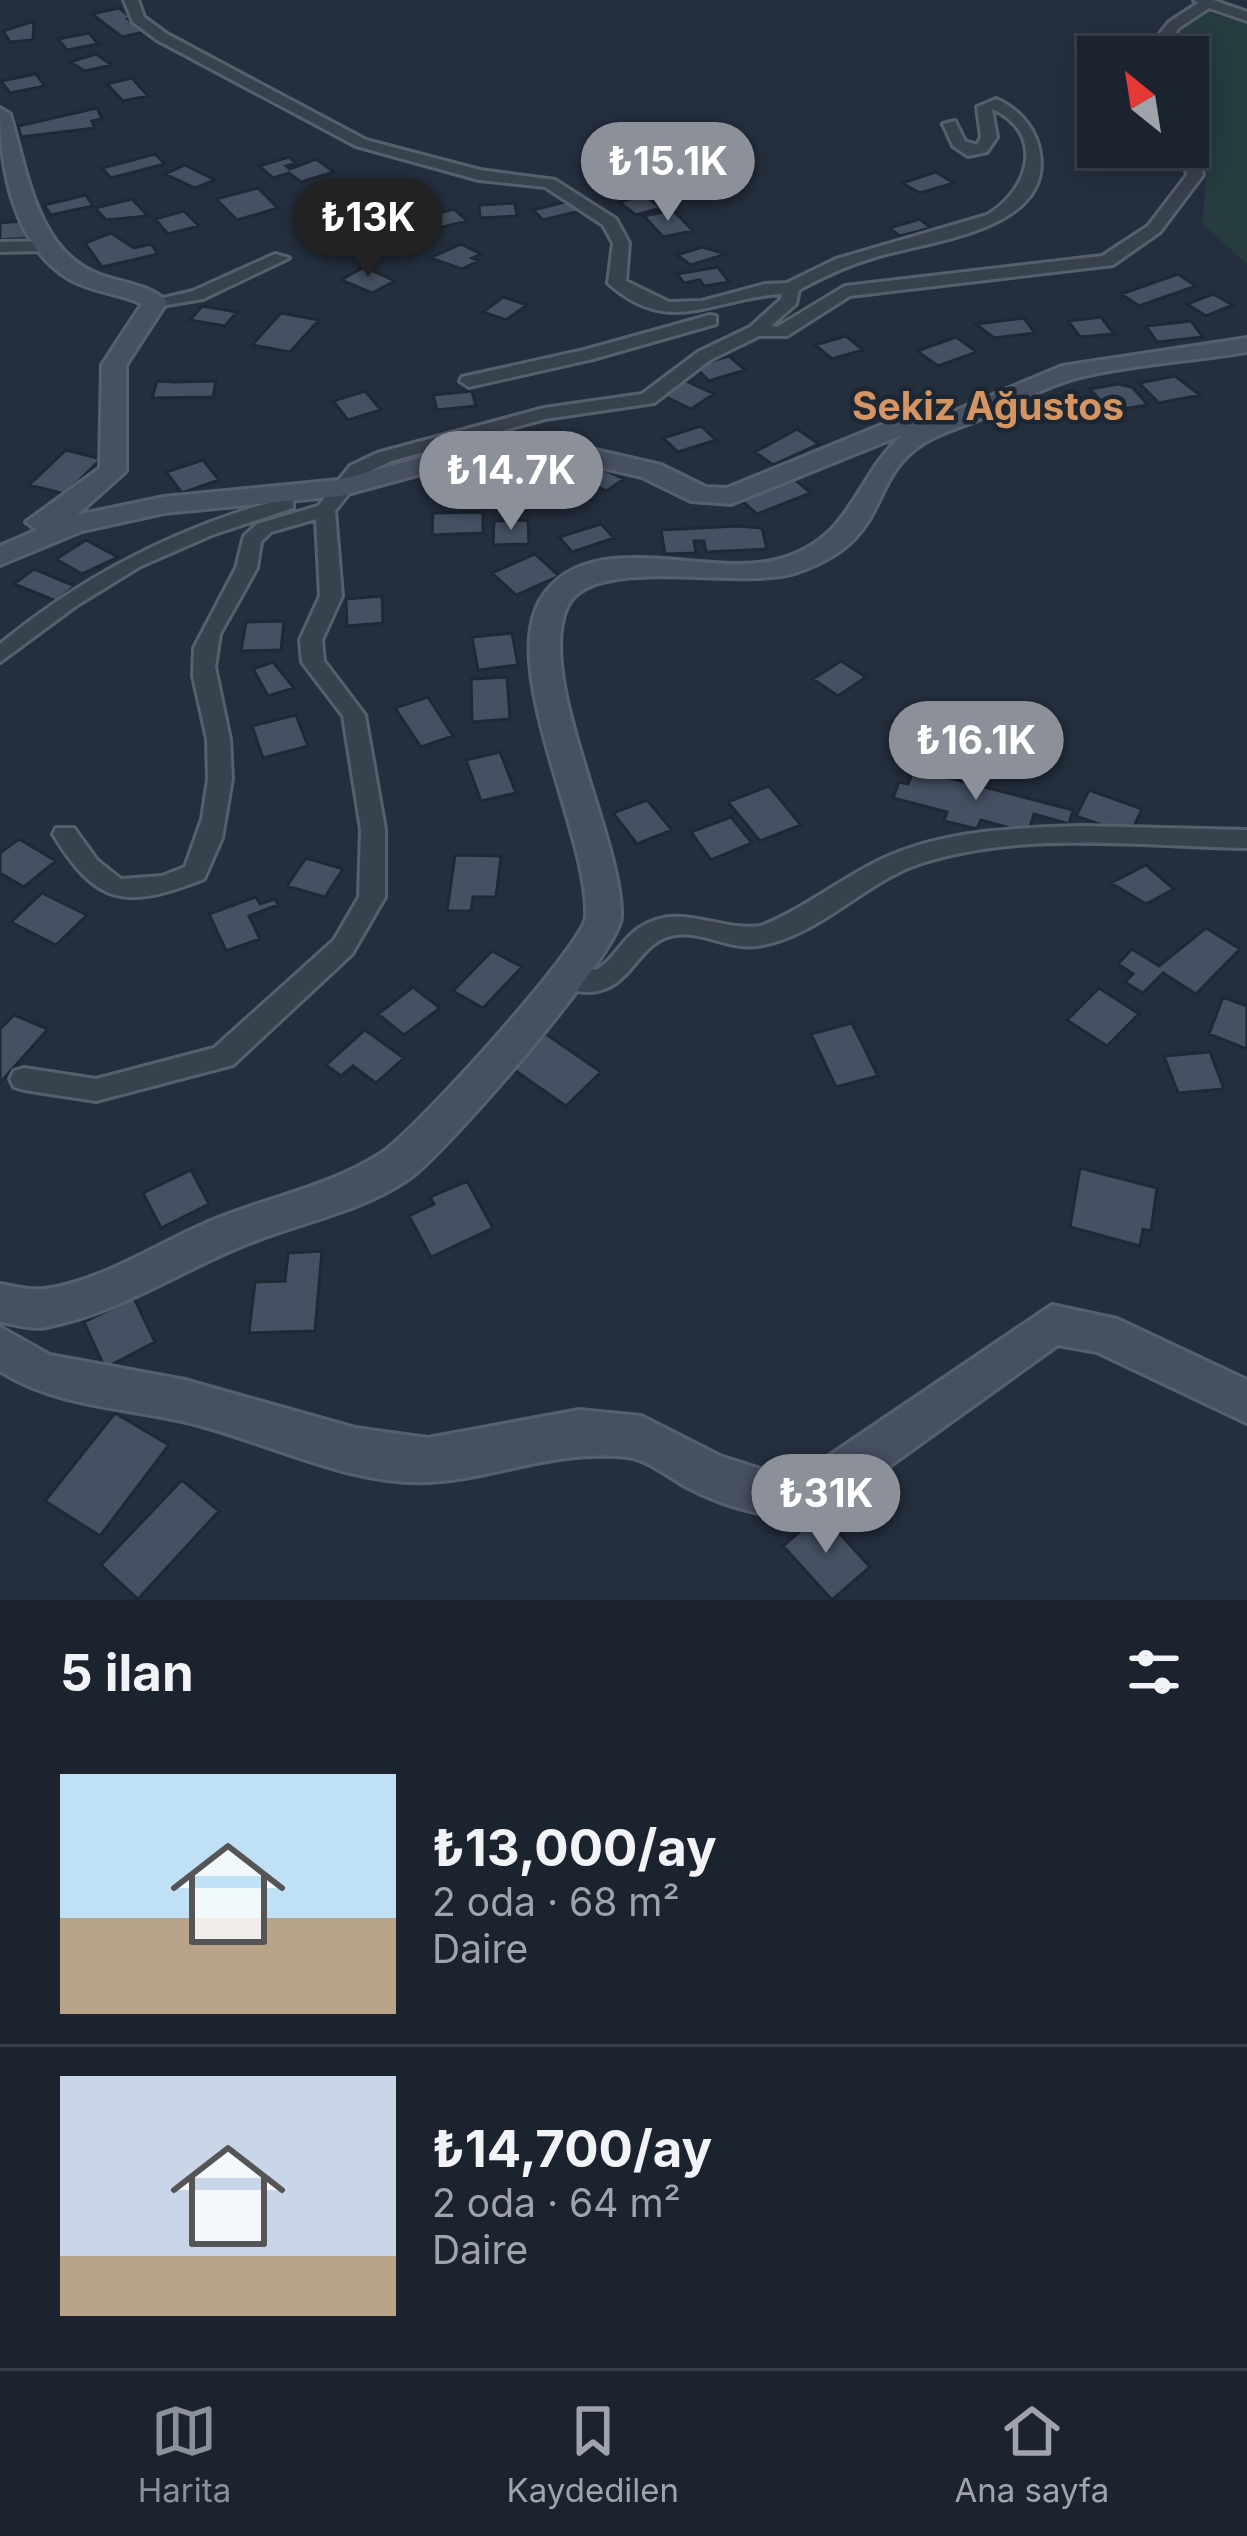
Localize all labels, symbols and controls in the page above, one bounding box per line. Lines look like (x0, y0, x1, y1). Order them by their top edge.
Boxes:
north arrow (1077, 36, 1209, 168)
map controls (1077, 36, 1209, 168)
pin: ₺15.1K (570, 122, 766, 224)
text: ₺15.1K (608, 137, 728, 184)
pin: ₺13K (297, 178, 439, 280)
text: ₺13K (320, 193, 416, 240)
district label: Sekiz Ağustos (852, 382, 1124, 429)
pin: ₺14.7K (413, 431, 609, 533)
text: ₺14.7K (446, 446, 576, 493)
pin: ₺16.1K (878, 701, 1074, 803)
text: ₺16.1K (916, 716, 1036, 763)
pin: ₺31K (755, 1454, 897, 1556)
text: ₺31K (778, 1469, 874, 1516)
icon: filters (1121, 1639, 1187, 1705)
text: 5 ilan (60, 1642, 194, 1703)
text: ₺13,000/ay (432, 1817, 717, 1878)
icon: home (156, 1822, 300, 1966)
text: 2 oda · 68 m² (432, 1878, 680, 1925)
text: Daire (432, 1925, 528, 1972)
text: ₺14,700/ay (432, 2118, 712, 2179)
icon: home (156, 2124, 300, 2268)
text: 2 oda · 64 m² (432, 2179, 681, 2226)
text: Daire (432, 2226, 528, 2273)
tab: Harita (138, 2398, 231, 2510)
tab: Kaydedilen (507, 2398, 679, 2510)
tab: Ana sayfa (954, 2398, 1109, 2510)

